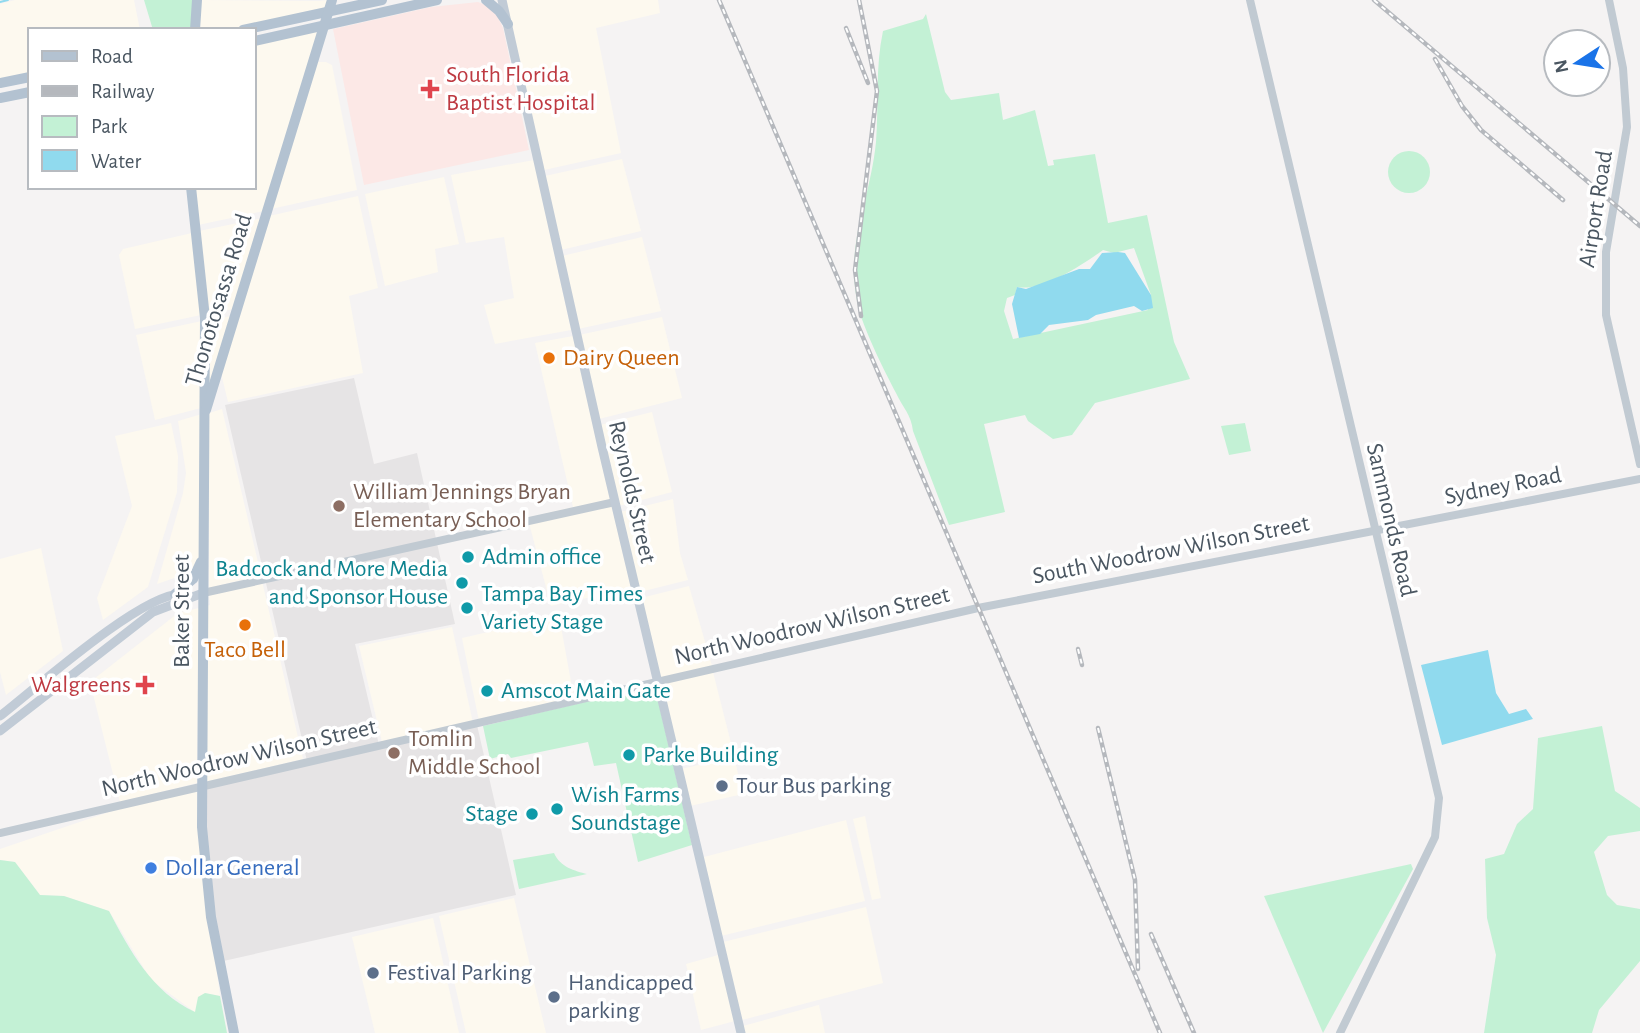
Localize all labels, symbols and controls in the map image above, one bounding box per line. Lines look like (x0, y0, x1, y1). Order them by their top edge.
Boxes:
legend (28, 28, 256, 189)
north arrow (1542, 28, 1612, 98)
text: Road (91, 46, 133, 67)
text: N (1551, 58, 1573, 75)
place label: South Florida Baptist Hospital (446, 63, 595, 115)
marker: South Florida Baptist Hospital (420, 79, 440, 99)
text: Railway (91, 81, 154, 102)
text: Park (91, 116, 128, 137)
street label: Airport Road (1575, 149, 1617, 269)
text: Water (91, 151, 141, 172)
street label: Thonotosassa Road (181, 211, 257, 389)
place label: Dairy Queen (563, 346, 680, 370)
marker: Dairy Queen (541, 350, 557, 366)
street label: Reynolds Street (604, 418, 660, 566)
street label: Sammonds Road (1362, 441, 1420, 599)
street label: Sydney Road (1443, 463, 1563, 509)
place label: William Jennings Bryan Elementary School (353, 480, 571, 532)
marker: William Jennings Bryan Elementary School (331, 498, 347, 514)
street label: South Woodrow Wilson Street (1031, 511, 1312, 589)
place label: Admin office (482, 545, 601, 569)
marker: Admin office (460, 549, 476, 565)
street label: Baker Street (170, 554, 194, 668)
place label: Badcock and More Media and Sponsor House (215, 557, 448, 609)
marker: Badcock and More Media and Sponsor House (454, 575, 470, 591)
place label: Tampa Bay Times Variety Stage (481, 582, 643, 634)
street label: North Woodrow Wilson Street (672, 583, 952, 669)
marker: Tampa Bay Times Variety Stage (459, 600, 475, 616)
marker: Taco Bell (237, 617, 253, 633)
place label: Taco Bell (204, 638, 286, 662)
place label: Walgreens (31, 673, 131, 697)
marker: Walgreens (137, 677, 153, 693)
place label: Amscot Main Gate (501, 679, 671, 703)
marker: Amscot Main Gate (479, 683, 495, 699)
street label: North Woodrow Wilson Street (99, 715, 379, 801)
place label: Tomlin Middle School (408, 727, 541, 779)
place label: Parke Building (643, 743, 779, 767)
marker: Tomlin Middle School (386, 745, 402, 761)
marker: Parke Building (621, 747, 637, 763)
place label: Tour Bus parking (736, 774, 892, 798)
marker: Tour Bus parking (714, 778, 730, 794)
place label: Wish Farms Soundstage (571, 783, 681, 835)
marker: Wish Farms Soundstage (549, 801, 565, 817)
place label: Stage (465, 802, 518, 826)
marker: Stage (524, 806, 540, 822)
place label: Dollar General (165, 856, 300, 880)
marker: Dollar General (143, 860, 159, 876)
place label: Festival Parking (387, 961, 532, 985)
marker: Festival Parking (365, 965, 381, 981)
place label: Handicapped parking (568, 971, 693, 1023)
marker: Handicapped parking (546, 989, 562, 1005)

